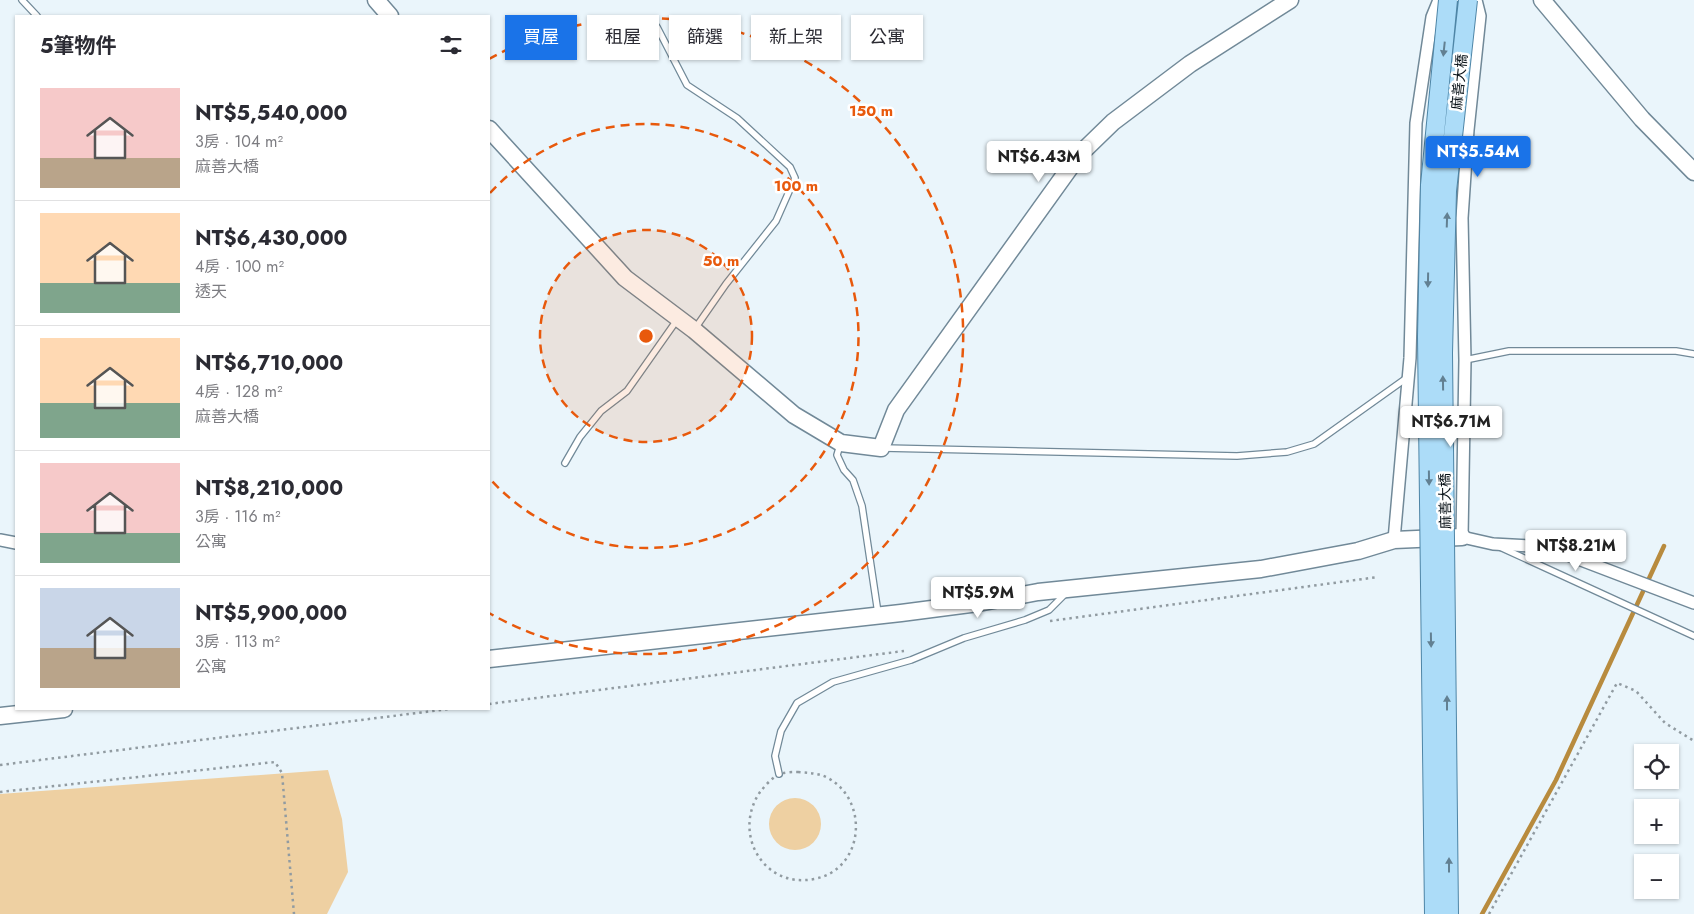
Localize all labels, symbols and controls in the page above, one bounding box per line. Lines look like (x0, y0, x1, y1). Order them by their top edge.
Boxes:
chip: 買屋 (505, 15, 577, 60)
chip: 租屋 (587, 15, 659, 60)
chip: 篩選 (669, 15, 741, 60)
chip: 新上架 (751, 15, 841, 60)
chip: 公寓 (851, 15, 923, 60)
text: 5筆物件 (40, 31, 117, 61)
icon: filters (437, 31, 465, 59)
one-way arrow (1440, 41, 1448, 57)
street label: 麻善大橋 (1446, 53, 1472, 111)
text: NT$5,540,000 (195, 98, 347, 128)
text: 150 m (849, 100, 893, 122)
icon: home (80, 108, 140, 168)
text: 3房 · 104 m² (195, 130, 283, 153)
pin: NT$5.54M (1426, 136, 1530, 178)
pin: NT$6.43M (987, 140, 1091, 183)
text: NT$5.54M (1437, 140, 1519, 163)
text: NT$6.43M (998, 145, 1080, 168)
text: 麻善大橋 (195, 155, 259, 178)
text: 100 m (774, 175, 818, 197)
one-way arrow (1443, 212, 1451, 228)
text: NT$6,430,000 (195, 223, 347, 253)
icon: home (80, 233, 140, 293)
text: 50 m (703, 250, 739, 272)
text: 4房 · 100 m² (195, 255, 284, 278)
one-way arrow (1424, 273, 1432, 289)
text: 透天 (195, 280, 227, 303)
centre of rings (637, 327, 655, 345)
text: NT$6,710,000 (195, 348, 343, 378)
icon: home (80, 358, 140, 418)
one-way arrow (1439, 375, 1447, 391)
text: 4房 · 128 m² (195, 380, 283, 403)
text: 麻善大橋 (195, 405, 259, 428)
pin: NT$6.71M (1399, 406, 1503, 448)
text: NT$6.71M (1411, 410, 1491, 433)
one-way arrow (1425, 470, 1433, 486)
text: NT$8,210,000 (195, 473, 343, 503)
street label: 麻善大橋 (1435, 473, 1455, 529)
icon: home (80, 483, 140, 543)
text: 3房 · 116 m² (195, 505, 281, 528)
text: 公寓 (195, 530, 227, 553)
pin: NT$8.21M (1524, 530, 1628, 572)
text: NT$8.21M (1536, 534, 1616, 557)
pin: NT$5.9M (932, 576, 1024, 619)
text: NT$5.9M (942, 581, 1014, 604)
text: NT$5,900,000 (195, 598, 347, 628)
icon: home (80, 608, 140, 668)
text: 3房 · 113 m² (195, 630, 280, 653)
one-way arrow (1427, 633, 1435, 649)
text: 公寓 (195, 655, 227, 678)
one-way arrow (1443, 695, 1451, 711)
map controls (1634, 744, 1679, 899)
button: locate (1634, 744, 1679, 789)
button: + (1634, 799, 1679, 844)
button: − (1634, 854, 1679, 899)
one-way arrow (1445, 857, 1453, 873)

